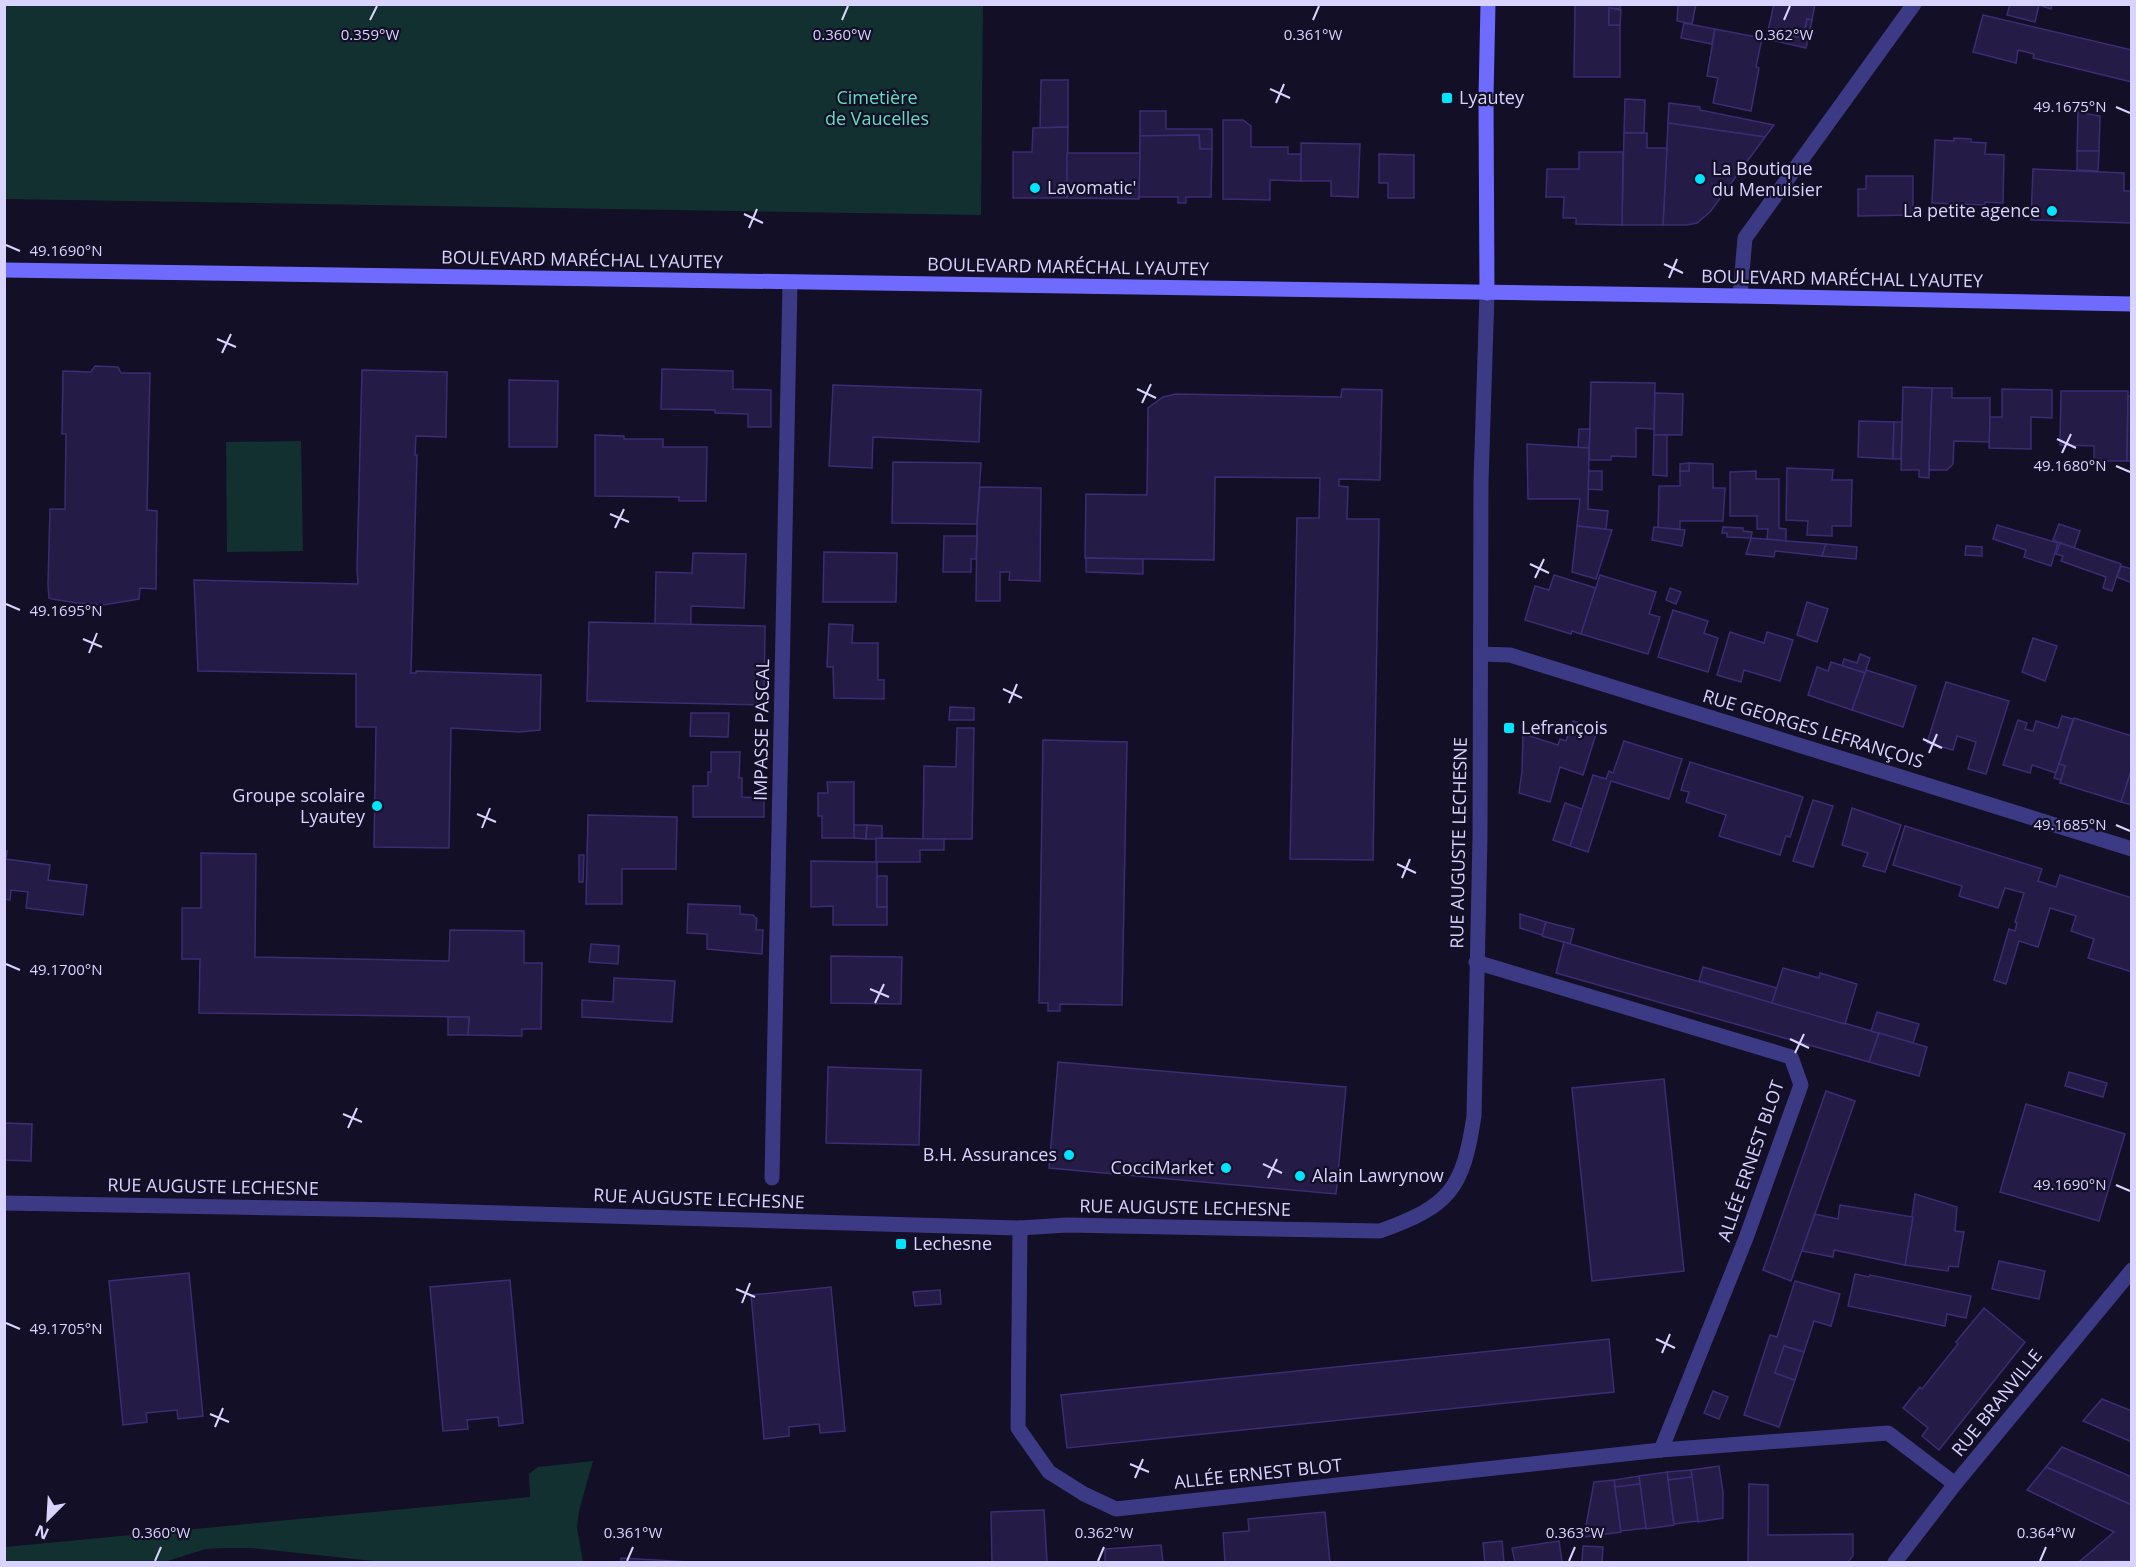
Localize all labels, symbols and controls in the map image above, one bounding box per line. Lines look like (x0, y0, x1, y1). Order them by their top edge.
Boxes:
text: 0.359°W (341, 24, 399, 44)
text: 0.360°W (813, 24, 871, 44)
text: 0.361°W (1284, 24, 1342, 44)
text: 0.362°W (1755, 24, 1813, 44)
park label: Cimetière de Vaucelles (825, 85, 929, 130)
place label: Lyautey (1459, 85, 1525, 109)
marker: Lyautey (1440, 91, 1454, 105)
text: 49.1675°N (2033, 96, 2107, 116)
place label: La Boutique du Menuisier (1712, 156, 1823, 201)
marker: La Boutique du Menuisier (1693, 172, 1707, 186)
place label: Lavomatic' (1047, 175, 1136, 199)
marker: Lavomatic' (1028, 181, 1042, 195)
place label: La petite agence (1903, 198, 2040, 222)
marker: La petite agence (2045, 204, 2059, 218)
text: 49.1690°N (29, 240, 103, 260)
street label: BOULEVARD MARÉCHAL LYAUTEY (441, 245, 724, 273)
street label: BOULEVARD MARÉCHAL LYAUTEY (927, 252, 1210, 280)
street label: BOULEVARD MARÉCHAL LYAUTEY (1701, 264, 1984, 292)
text: 49.1680°N (2033, 455, 2107, 475)
text: 49.1695°N (29, 600, 103, 620)
street label: IMPASSE PASCAL (748, 659, 774, 801)
street label: RUE GEORGES LEFRANÇOIS (1700, 683, 1927, 773)
place label: Lefrançois (1521, 715, 1608, 739)
marker: Lefrançois (1502, 721, 1516, 735)
street label: RUE AUGUSTE LECHESNE (1444, 737, 1472, 949)
place label: Groupe scolaire Lyautey (232, 783, 366, 828)
marker: Groupe scolaire Lyautey (370, 799, 384, 813)
text: 49.1685°N (2033, 814, 2107, 834)
text: 49.1700°N (29, 959, 103, 979)
street label: ALLÉE ERNEST BLOT (1711, 1077, 1789, 1244)
place label: B.H. Assurances (923, 1142, 1057, 1166)
marker: B.H. Assurances (1062, 1148, 1076, 1162)
place label: CocciMarket (1111, 1155, 1214, 1179)
marker: CocciMarket (1219, 1161, 1233, 1175)
place label: Alain Lawrynow (1312, 1163, 1444, 1187)
marker: Alain Lawrynow (1293, 1169, 1307, 1183)
street label: RUE AUGUSTE LECHESNE (107, 1172, 319, 1200)
text: 49.1690°N (2033, 1174, 2107, 1194)
street label: RUE AUGUSTE LECHESNE (593, 1182, 805, 1214)
street label: RUE AUGUSTE LECHESNE (1079, 1193, 1291, 1221)
place label: Lechesne (913, 1231, 992, 1255)
marker: Lechesne (894, 1237, 908, 1251)
text: 49.1705°N (29, 1318, 103, 1338)
street label: RUE BRANVILLE (1946, 1344, 2047, 1461)
street label: ALLÉE ERNEST BLOT (1173, 1452, 1343, 1494)
north arrow (18, 1489, 78, 1549)
text: N (31, 1520, 52, 1545)
text: 0.360°W (132, 1522, 190, 1542)
text: 0.361°W (604, 1522, 662, 1542)
text: 0.362°W (1075, 1522, 1133, 1542)
text: 0.363°W (1546, 1522, 1604, 1542)
text: 0.364°W (2017, 1522, 2075, 1542)

